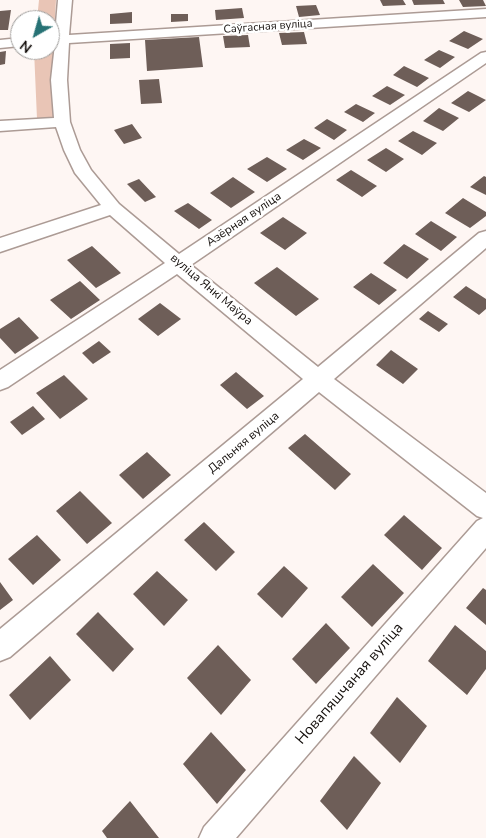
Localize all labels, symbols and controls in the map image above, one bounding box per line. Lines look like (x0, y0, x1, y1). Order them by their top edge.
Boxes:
north arrow (10, 10, 60, 60)
street label: Саўгасная вуліца (223, 17, 313, 37)
text: N (16, 36, 36, 57)
street label: Азёрная вуліца (204, 190, 284, 250)
street label: вуліца Янкі Маўра (167, 251, 255, 329)
street label: Дальняя вуліца (206, 409, 282, 477)
street label: Новапяшчаная вуліца (292, 620, 408, 748)

